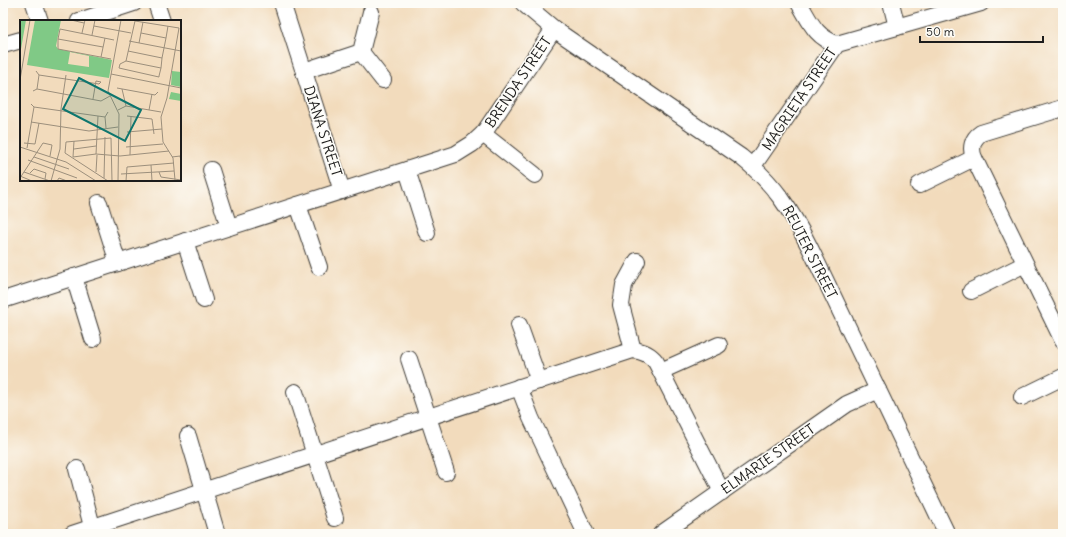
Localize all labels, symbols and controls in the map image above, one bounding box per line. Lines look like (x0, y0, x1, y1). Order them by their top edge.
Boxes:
scale bar (920, 18, 1043, 44)
inset map (20, 20, 181, 181)
text: 50 m (926, 24, 955, 39)
street label: BRENDA STREET (481, 33, 555, 131)
street label: MAGRIETA STREET (758, 44, 840, 154)
street label: DIANA STREET (300, 83, 346, 179)
street label: REUTER STREET (779, 202, 841, 302)
street label: ELMARIE STREET (718, 420, 818, 498)

